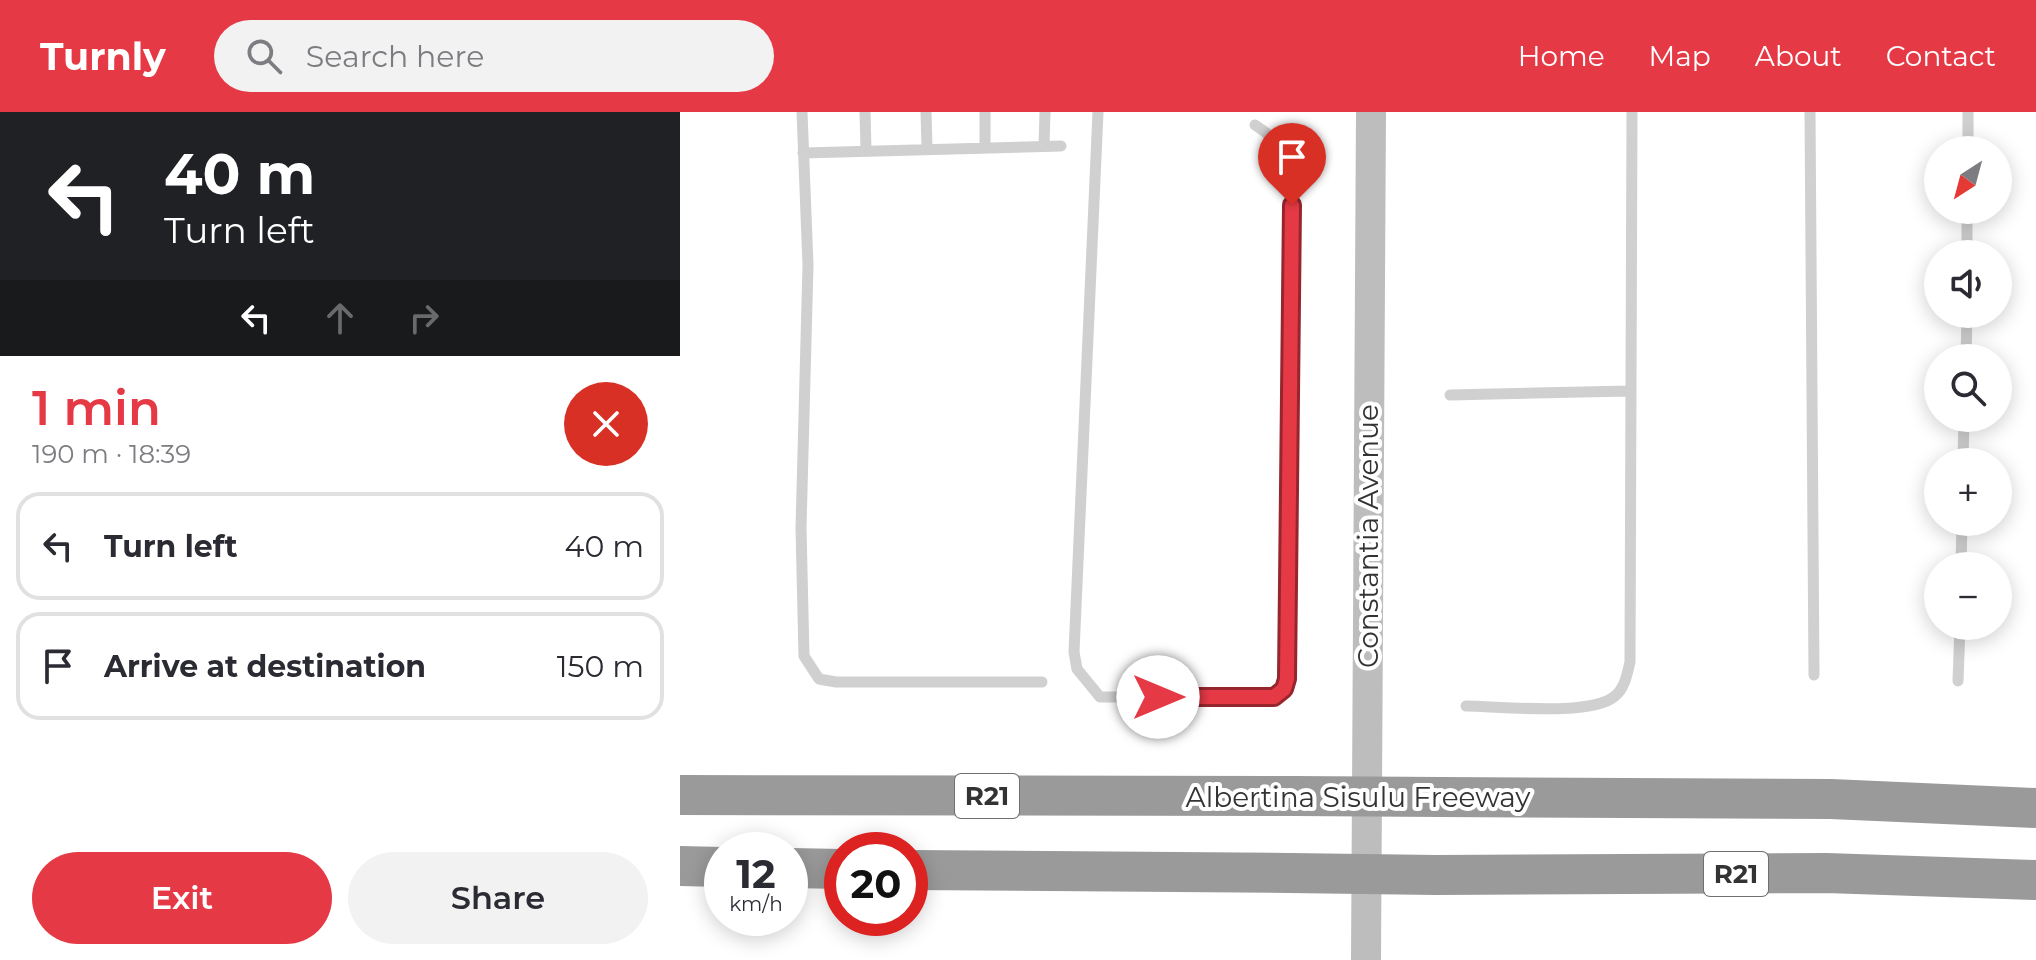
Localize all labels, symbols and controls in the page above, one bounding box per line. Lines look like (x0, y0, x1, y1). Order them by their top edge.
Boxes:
search box (214, 20, 774, 92)
text: Turnly (40, 33, 166, 80)
icon: search (242, 34, 286, 78)
text: Search here (306, 38, 484, 75)
text: Home (1518, 39, 1605, 73)
text: Map (1649, 39, 1711, 73)
text: About (1755, 39, 1842, 73)
text: Contact (1886, 39, 1996, 73)
pin (1258, 123, 1326, 205)
icon: arrive (1270, 135, 1314, 179)
north arrow (1924, 136, 2012, 224)
map controls (1924, 136, 2012, 640)
text: 40 m (164, 140, 315, 208)
icon: left (32, 144, 136, 248)
text: Turn left (164, 208, 315, 252)
button: sound (1924, 240, 2012, 328)
icon: left (234, 296, 278, 340)
icon: ahead (318, 296, 362, 340)
icon: right (402, 296, 446, 340)
button: search (1924, 344, 2012, 432)
text: 1 min (32, 379, 161, 437)
button: close (564, 382, 648, 466)
street label: Constantia Avenue (1351, 404, 1385, 668)
text: 190 m · 18:39 (32, 438, 191, 470)
button: + (1924, 448, 2012, 536)
icon: left (36, 524, 80, 568)
text: Turn left (104, 528, 237, 565)
text: 40 m (565, 528, 644, 565)
button: − (1924, 552, 2012, 640)
icon: arrive (36, 644, 80, 688)
text: Arrive at destination (104, 648, 426, 685)
text: 150 m (557, 648, 644, 685)
position arrow (1116, 655, 1200, 739)
road number: R21 (955, 774, 1019, 818)
street label: Albertina Sisulu Freeway (1186, 780, 1531, 814)
speed limit sign: 20 (824, 832, 928, 936)
text: 12 (736, 849, 776, 898)
button: Exit (32, 852, 332, 944)
button: Share (348, 852, 648, 944)
road number: R21 (1704, 852, 1768, 896)
text: km/h (729, 892, 783, 916)

